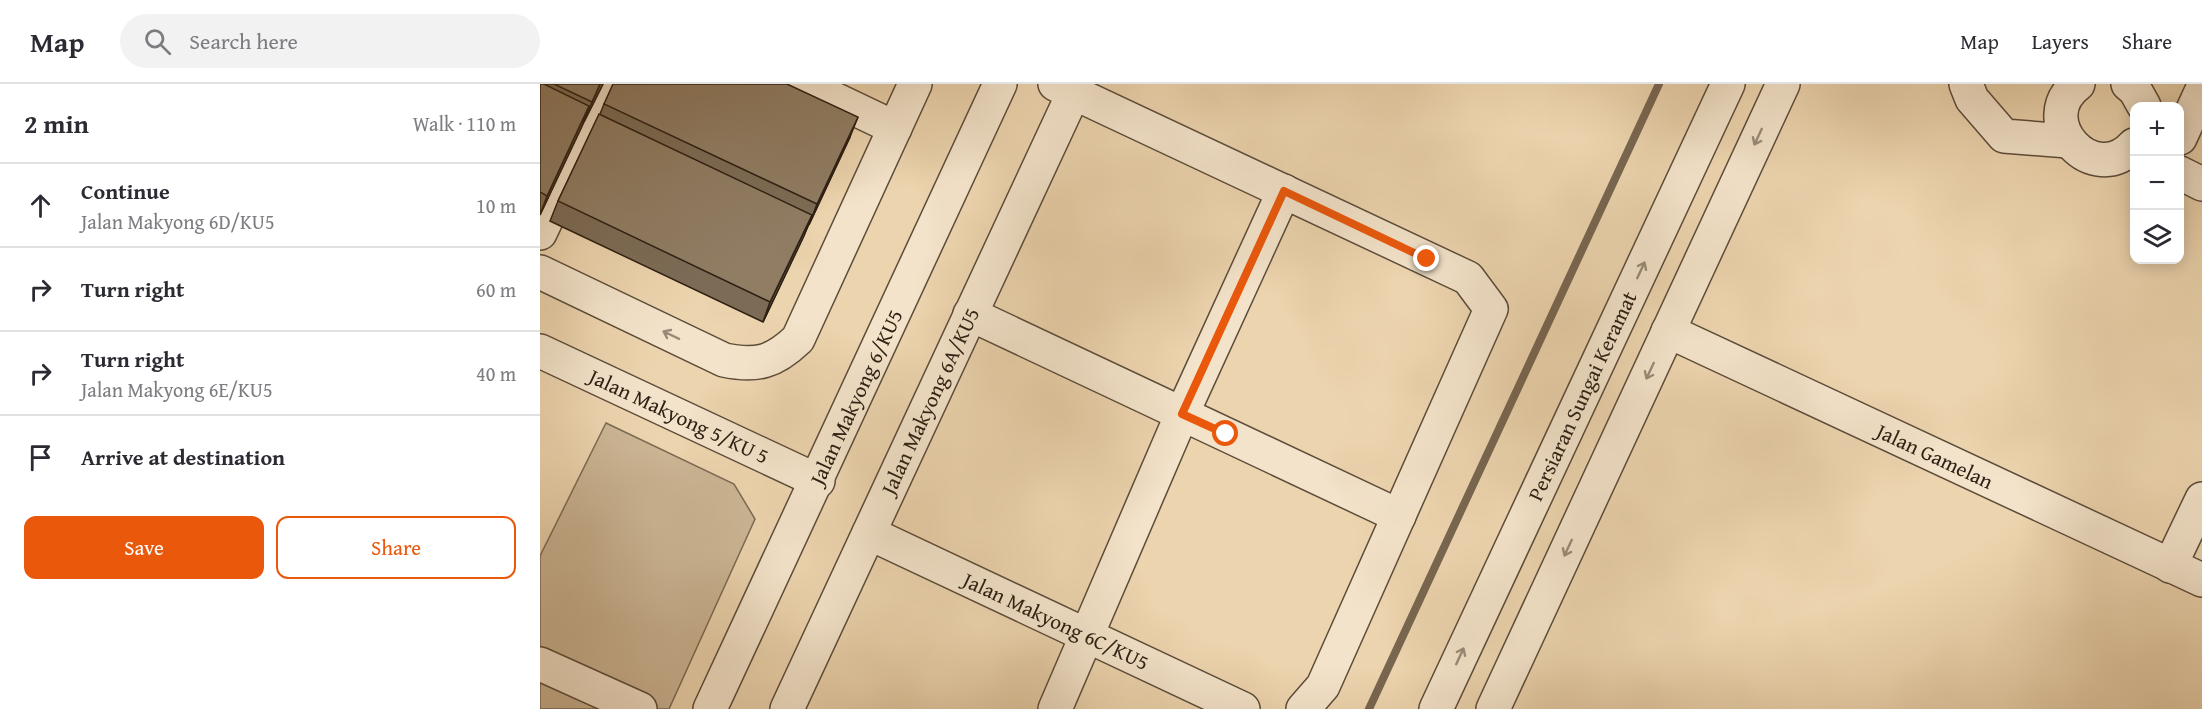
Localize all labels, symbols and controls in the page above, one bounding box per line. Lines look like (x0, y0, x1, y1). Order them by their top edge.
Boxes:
search box (120, 14, 540, 68)
text: Map (30, 21, 84, 62)
icon: search (141, 25, 174, 58)
text: Search here (189, 25, 298, 57)
text: Map (1960, 26, 1999, 57)
text: Layers (2032, 26, 2089, 57)
text: Share (2122, 26, 2172, 57)
map controls (2130, 102, 2184, 264)
button: + (2130, 102, 2184, 156)
text: 2 min (24, 104, 89, 143)
text: Walk · 110 m (413, 109, 516, 138)
one-way arrow (1752, 128, 1763, 146)
button: − (2130, 156, 2184, 210)
text: Continue (81, 175, 170, 207)
icon: ahead (24, 189, 57, 222)
text: 10 m (476, 191, 516, 220)
text: Jalan Makyong 6D/KU5 (81, 207, 275, 236)
button: layers (2130, 210, 2184, 264)
route end (1413, 245, 1439, 271)
one-way arrow (1635, 262, 1647, 280)
icon: right (24, 273, 57, 306)
text: Turn right (81, 273, 184, 305)
text: 60 m (476, 275, 516, 304)
street label: Persiaran Sungai Keramat (1520, 286, 1645, 506)
street label: Jalan Makyong 6A/KU5 (872, 302, 987, 502)
street label: Jalan Makyong 6/KU5 (800, 304, 910, 493)
one-way arrow (663, 328, 681, 340)
text: Turn right (81, 343, 184, 375)
icon: right (24, 357, 57, 390)
text: 40 m (476, 359, 516, 388)
street label: Jalan Makyong 5/KU 5 (581, 359, 774, 471)
one-way arrow (1643, 362, 1655, 380)
text: Jalan Makyong 6E/KU5 (81, 375, 273, 404)
street label: Jalan Gamelan (1869, 414, 1999, 497)
route start (1212, 420, 1238, 446)
icon: arrive (24, 441, 57, 474)
text: Arrive at destination (81, 441, 285, 473)
button: Save (24, 516, 264, 579)
button: Share (276, 516, 516, 579)
one-way arrow (1561, 539, 1573, 557)
street label: Jalan Makyong 6C/KU5 (955, 563, 1154, 678)
one-way arrow (1456, 647, 1467, 665)

